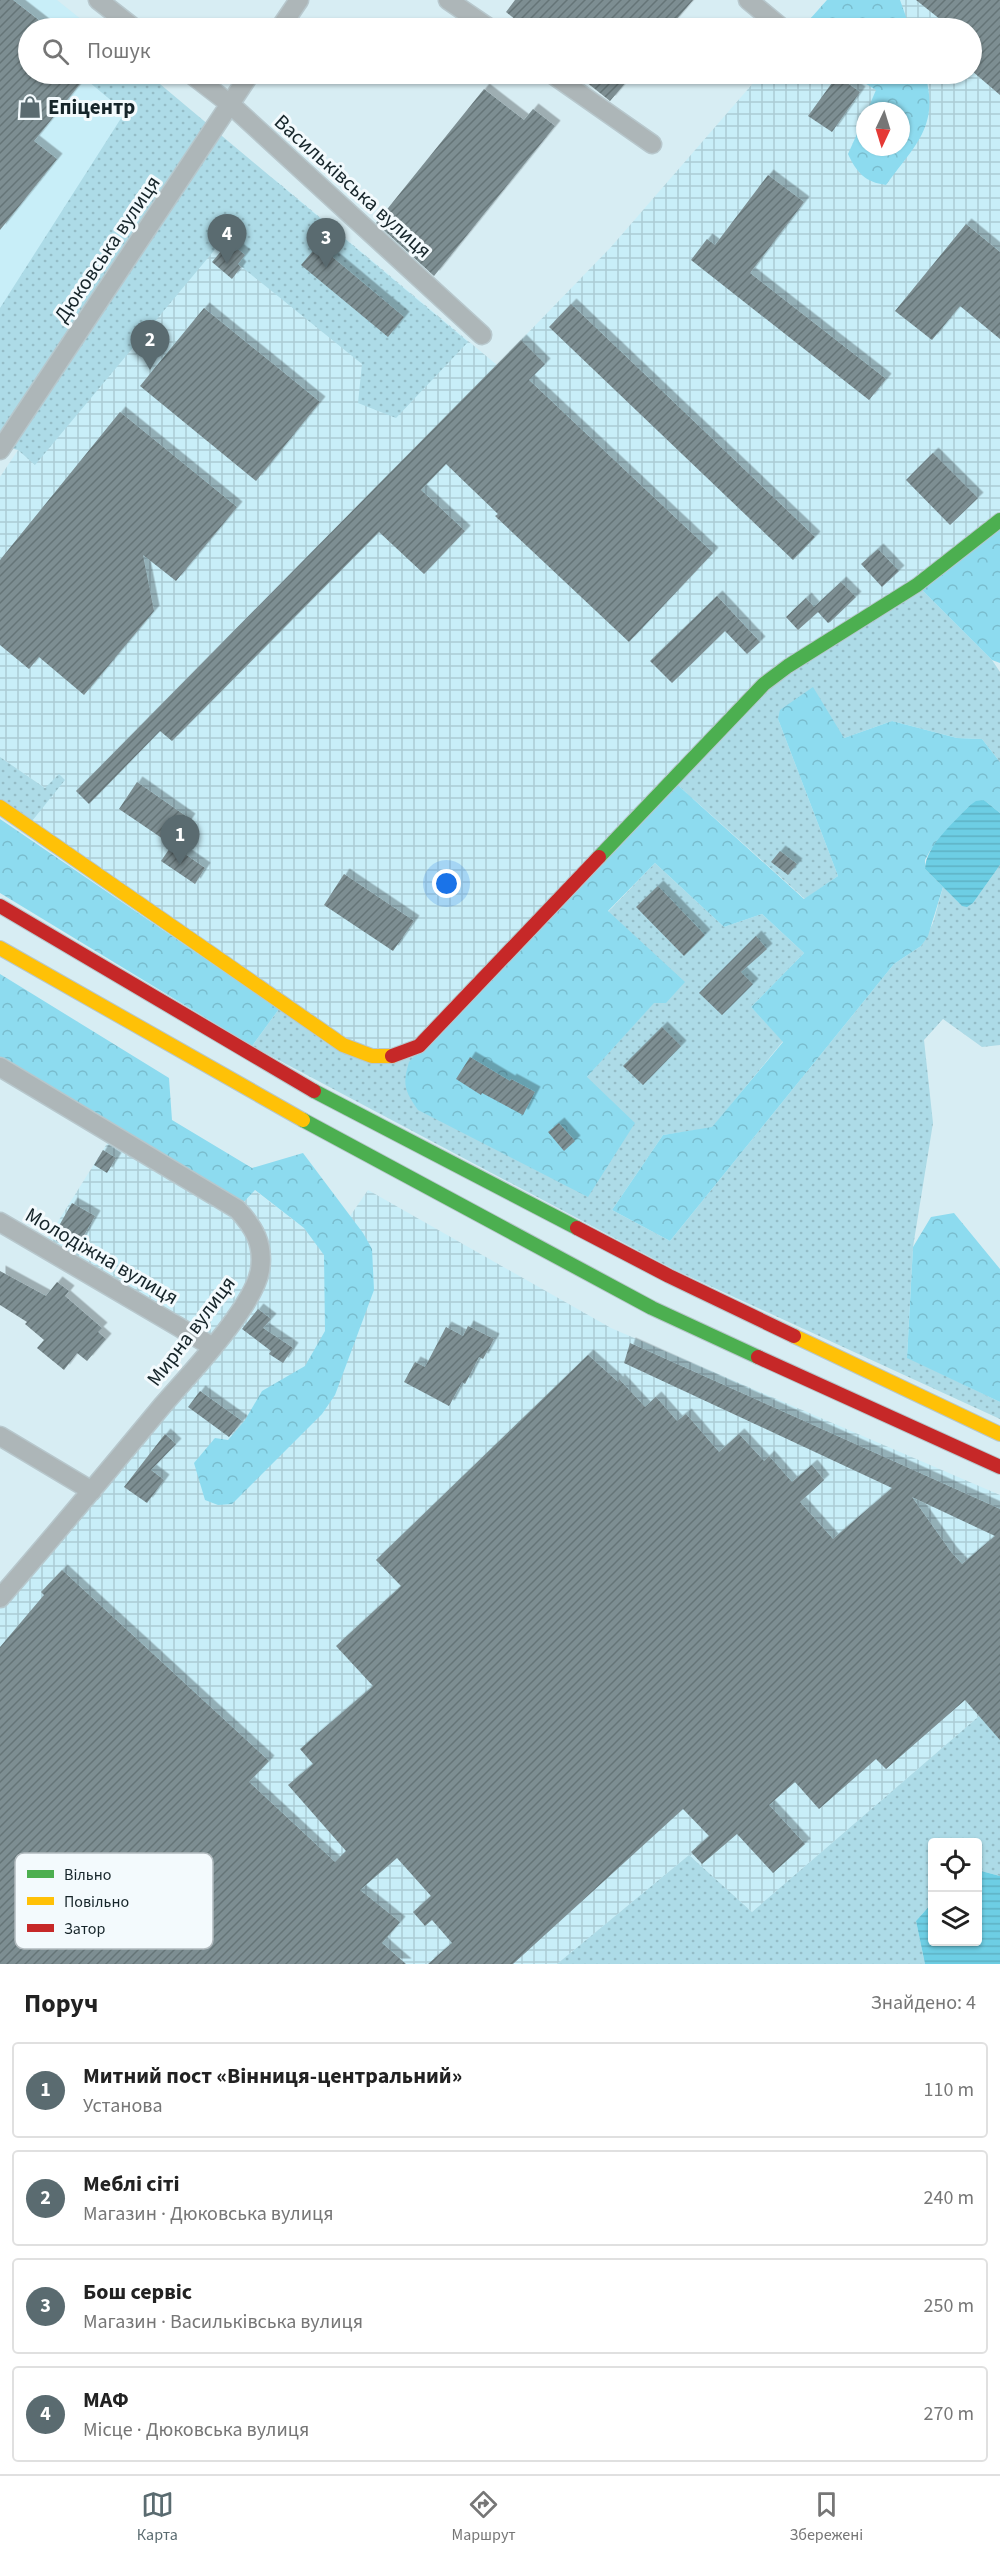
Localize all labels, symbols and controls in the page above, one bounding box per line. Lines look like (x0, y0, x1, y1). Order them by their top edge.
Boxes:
search box (18, 18, 982, 84)
icon: search (39, 35, 72, 68)
text: Пошук (87, 35, 151, 67)
place label: Епіцентр (48, 92, 135, 122)
shop icon: Епіцентр (17, 94, 43, 120)
north arrow (856, 102, 910, 156)
street label: Васильківська вулиця (268, 107, 438, 265)
street label: Дюковська вулиця (47, 169, 167, 329)
pin: 4 (208, 214, 246, 264)
pin: 3 (306, 218, 346, 268)
pin: 2 (130, 320, 170, 370)
pin: 1 (160, 816, 200, 865)
your location (432, 869, 461, 898)
street label: Молодіжна вулиця (20, 1200, 184, 1312)
street label: Мирна вулиця (140, 1270, 242, 1392)
map controls (928, 1838, 982, 1946)
button: locate (928, 1838, 982, 1892)
legend (15, 1853, 213, 1949)
text: Вільно (64, 1864, 111, 1886)
text: Повільно (64, 1891, 129, 1913)
button: layers (928, 1892, 982, 1946)
text: Затор (64, 1918, 105, 1940)
text: Поруч (24, 1985, 98, 2022)
text: Знайдено: 4 (871, 1989, 976, 2017)
text: Митний пост «Вінниця-центральний» (83, 2060, 462, 2092)
text: 1 (40, 2076, 51, 2104)
text: 110 m (924, 2076, 974, 2104)
text: Установа (83, 2092, 163, 2120)
text: Меблі сіті (83, 2168, 180, 2200)
text: 2 (40, 2184, 51, 2212)
text: 240 m (924, 2184, 974, 2212)
text: Магазин · Дюковська вулиця (83, 2200, 334, 2228)
text: Бош сервіс (83, 2276, 192, 2308)
text: 3 (40, 2292, 51, 2320)
text: 250 m (924, 2292, 974, 2320)
text: Магазин · Васильківська вулиця (83, 2308, 363, 2336)
text: МАФ (83, 2384, 129, 2416)
text: 4 (40, 2400, 51, 2428)
text: 270 m (924, 2400, 974, 2428)
text: Місце · Дюковська вулиця (83, 2416, 309, 2444)
tab: Карта (137, 2488, 178, 2546)
tab: Маршрут (452, 2488, 516, 2546)
tab: Збережені (789, 2488, 863, 2546)

